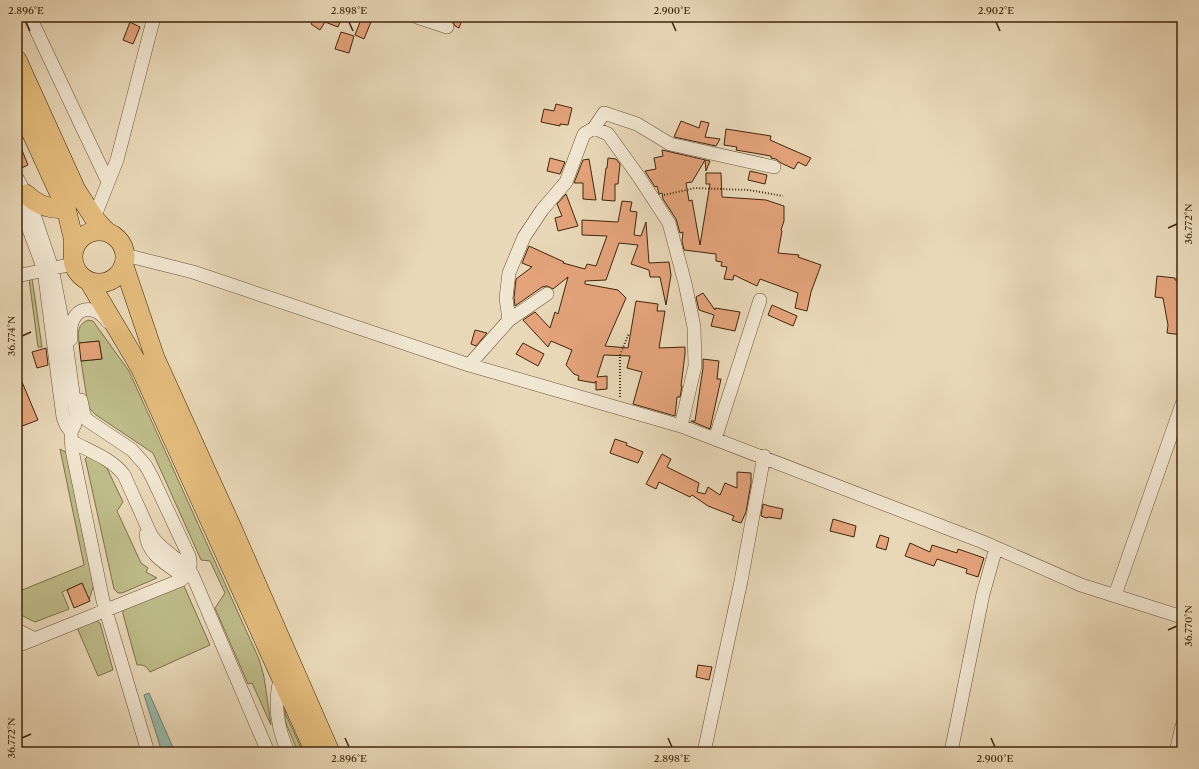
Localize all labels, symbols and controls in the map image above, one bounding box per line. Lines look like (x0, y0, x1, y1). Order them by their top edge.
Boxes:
text: 2.896°E (8, 4, 44, 17)
text: 2.898°E (331, 4, 367, 17)
text: 2.900°E (654, 4, 691, 17)
text: 2.902°E (978, 4, 1014, 17)
text: 36.772°N (1182, 203, 1195, 245)
text: 36.774°N (5, 316, 18, 356)
text: 36.770°N (1182, 605, 1195, 647)
text: 36.772°N (5, 717, 18, 759)
text: 2.896°E (331, 752, 367, 765)
text: 2.898°E (654, 752, 690, 765)
text: 2.900°E (977, 752, 1014, 765)

